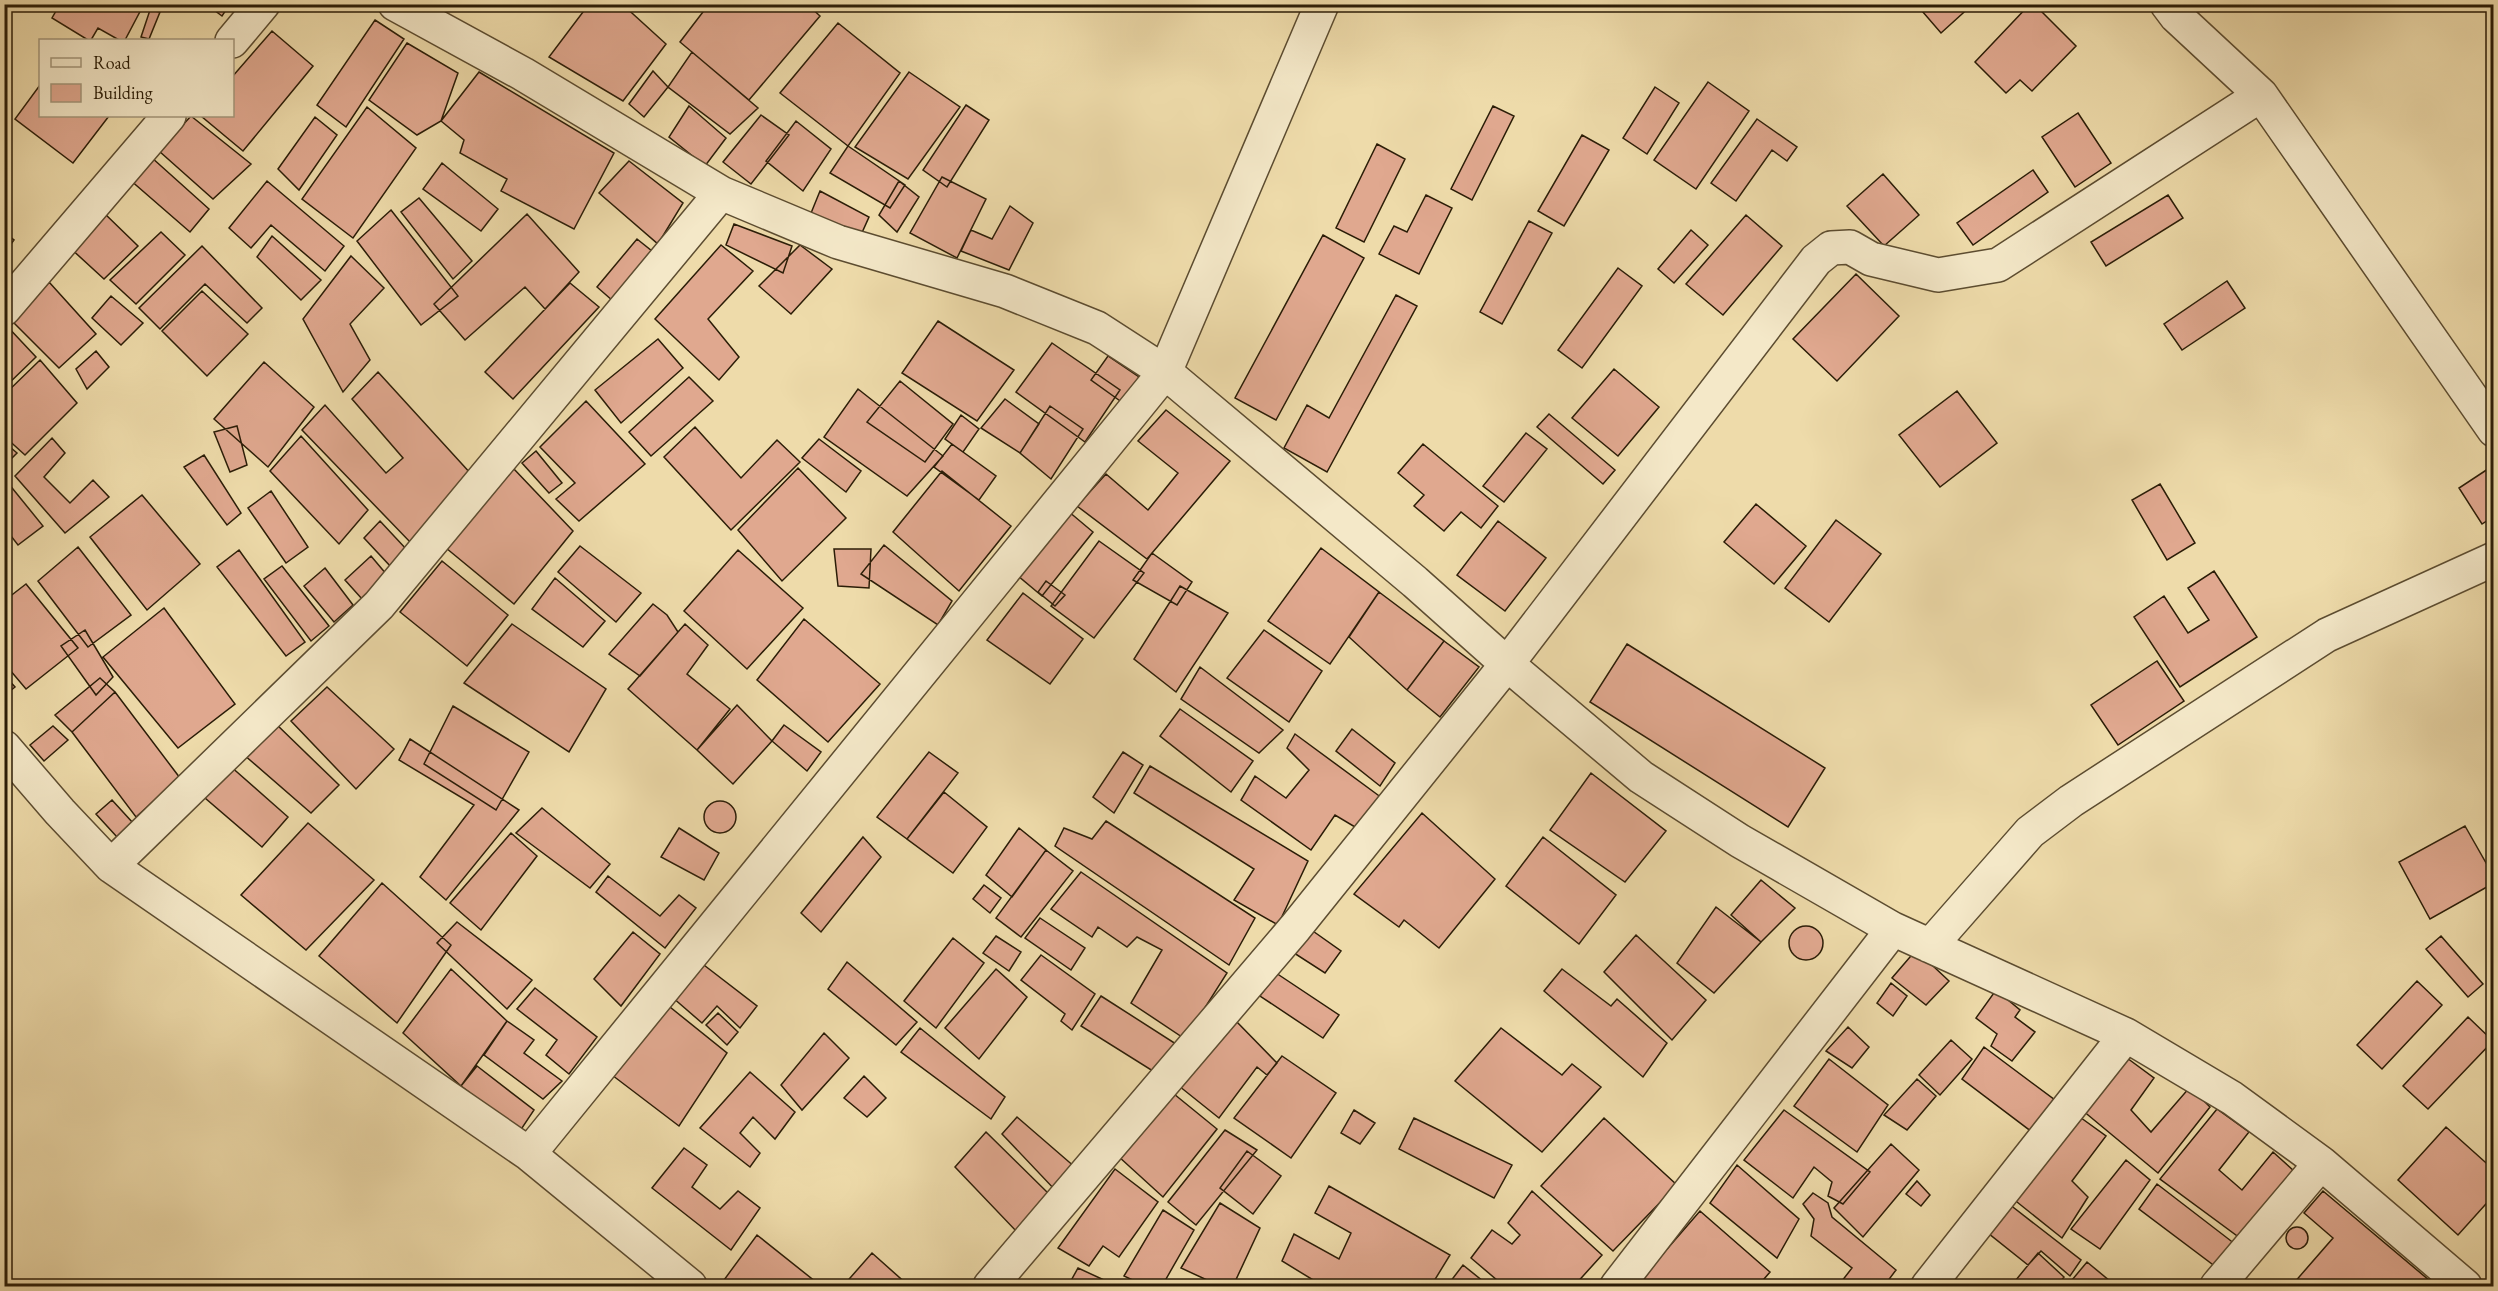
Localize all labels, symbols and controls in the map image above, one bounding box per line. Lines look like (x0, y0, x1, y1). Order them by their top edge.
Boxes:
legend (39, 39, 234, 117)
text: Road (93, 51, 132, 74)
text: Building (93, 81, 153, 104)

